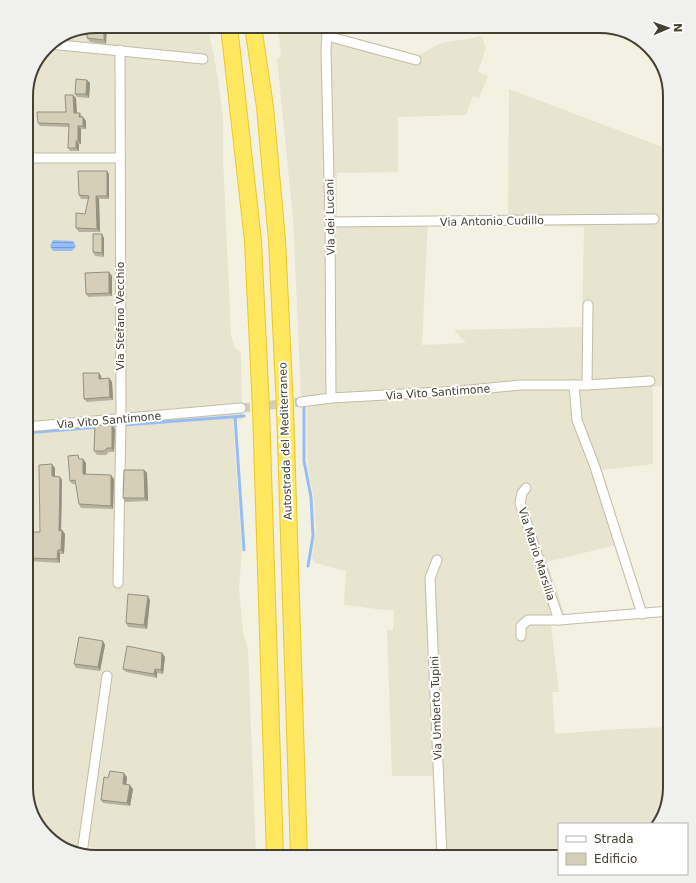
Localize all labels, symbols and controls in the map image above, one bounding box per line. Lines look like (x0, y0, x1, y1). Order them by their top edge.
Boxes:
north arrow (648, 8, 688, 48)
text: N (671, 23, 684, 33)
street label: Via dei Lucani (323, 179, 338, 255)
street label: Via Antonio Cudillo (440, 214, 544, 229)
street label: Via Stefano Vecchio (114, 261, 127, 370)
street label: Autostrada del Mediterraneo (276, 362, 295, 520)
street label: Via Vito Santimone (385, 382, 491, 403)
street label: Via Vito Santimone (56, 409, 162, 432)
street label: Via Mario Marsilia (515, 506, 558, 602)
street label: Via Umberto Tupini (428, 656, 445, 760)
legend (558, 823, 688, 875)
text: Strada (594, 832, 634, 846)
text: Edificio (594, 852, 637, 866)

